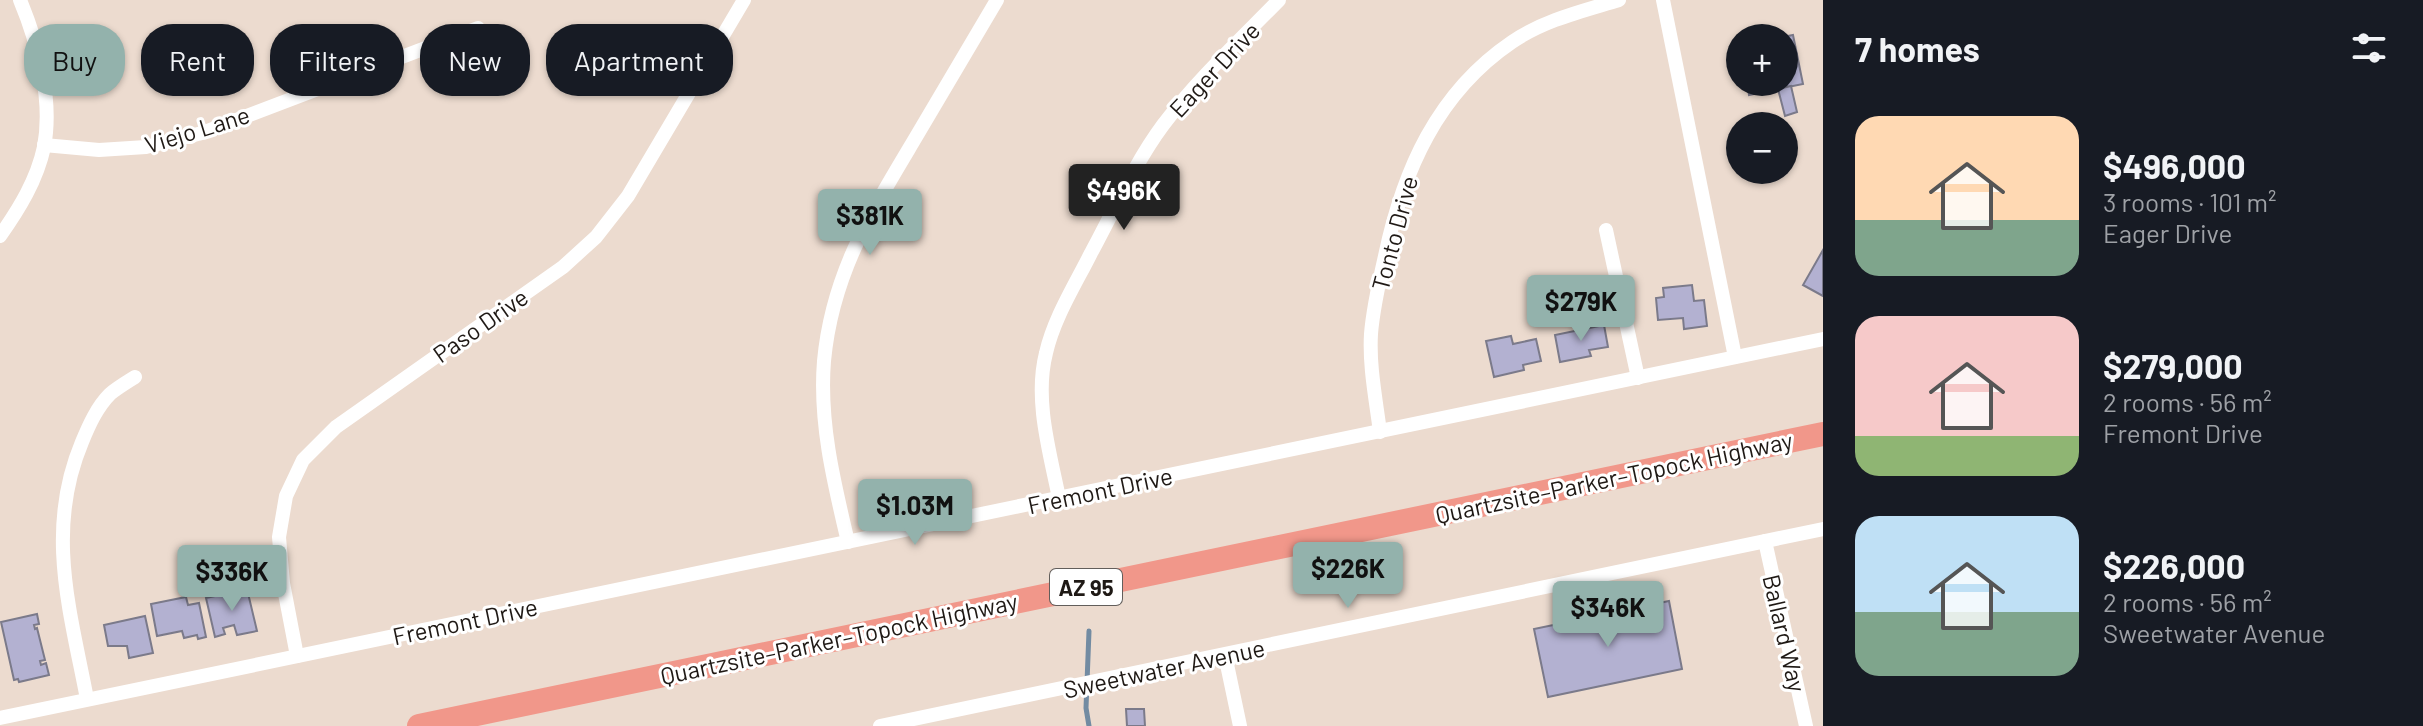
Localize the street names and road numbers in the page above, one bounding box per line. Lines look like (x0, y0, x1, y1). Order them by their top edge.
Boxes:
street label: Eager Drive (1163, 15, 1265, 123)
street label: Viejo Lane (141, 99, 253, 159)
street label: Tonto Drive (1365, 172, 1423, 294)
street label: Paso Drive (427, 282, 533, 368)
street label: Quartzsite–Parker–Topock Highway (1433, 425, 1795, 529)
street label: Fremont Drive (1025, 460, 1175, 520)
road number: AZ 95 (1050, 569, 1122, 605)
street label: Ballard Way (1757, 571, 1813, 695)
street label: Quartzsite–Parker–Topock Highway (658, 586, 1020, 690)
street label: Fremont Drive (390, 591, 540, 651)
street label: Sweetwater Avenue (1061, 632, 1267, 704)

